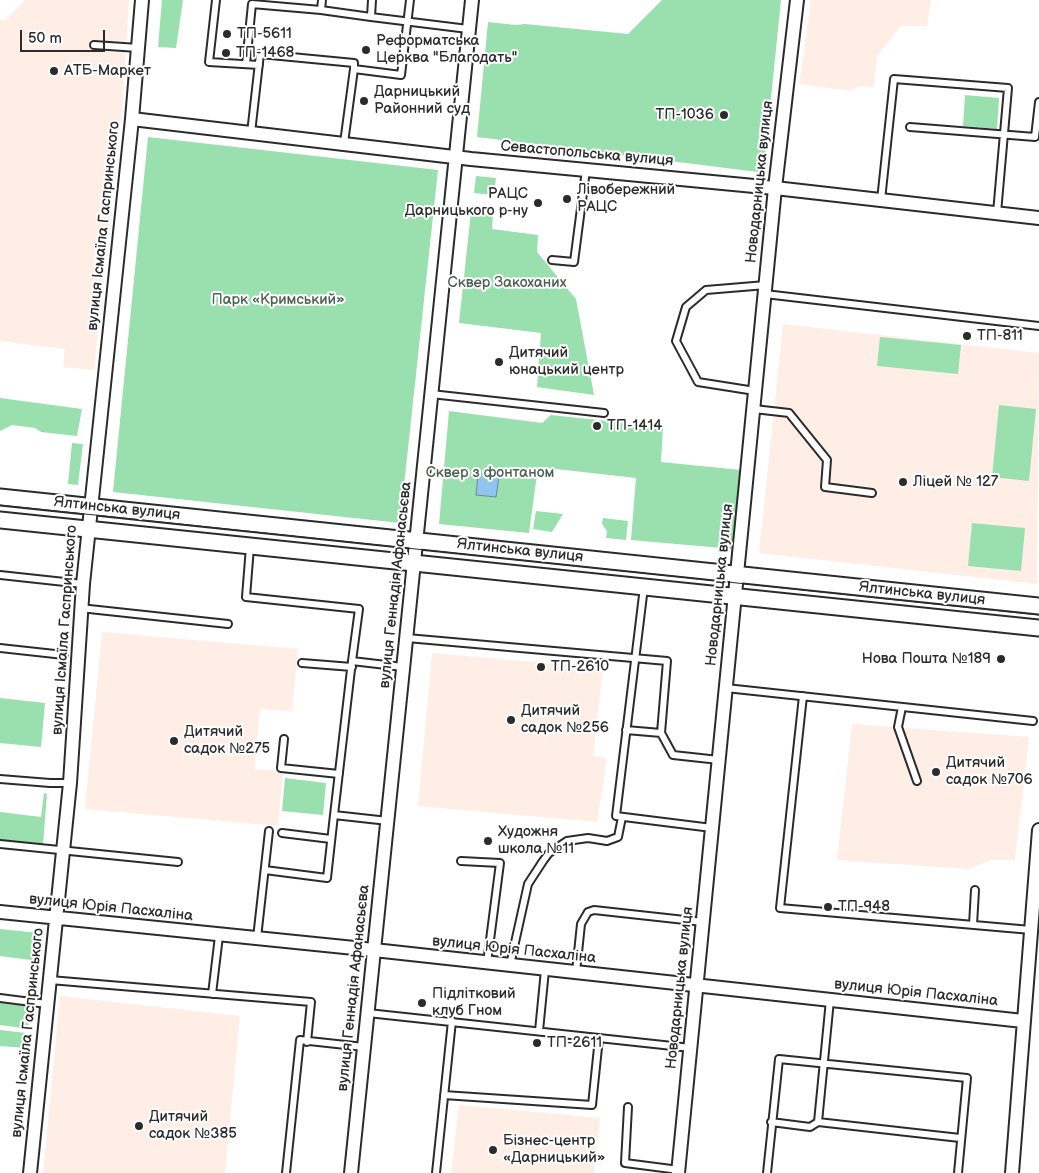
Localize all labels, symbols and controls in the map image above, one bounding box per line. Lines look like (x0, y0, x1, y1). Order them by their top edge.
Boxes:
scale bar (22, 20, 108, 52)
place label: ТП-5611 (237, 25, 292, 43)
marker: ТП-5611 (221, 28, 233, 40)
text: 50 m (28, 29, 62, 48)
place label: Реформатська Церква "Благодать" (376, 32, 517, 67)
place label: ТП-1468 (236, 44, 294, 62)
marker: Реформатська Церква "Благодать" (360, 44, 372, 56)
marker: ТП-1468 (220, 47, 232, 59)
place label: АТБ-Маркет (64, 62, 151, 80)
marker: АТБ-Маркет (48, 65, 60, 77)
place label: Дарницький Районний суд (374, 83, 470, 118)
marker: Дарницький Районний суд (358, 95, 370, 107)
street label: Новодарницька вулиця (743, 100, 777, 264)
place label: ТП-1036 (656, 106, 714, 124)
marker: ТП-1036 (718, 109, 730, 121)
street label: вулиця Ісмаїла Гаспринського (84, 120, 124, 332)
street label: Севастопольська вулиця (500, 137, 674, 171)
place label: Лівобережний РАЦС (577, 181, 675, 216)
place label: РАЦС Дарницького р-ну (405, 185, 528, 220)
marker: Лівобережний РАЦС (561, 193, 573, 205)
marker: РАЦС Дарницького р-ну (532, 197, 544, 209)
park label: Сквер Закоханих (447, 274, 567, 292)
park label: Парк «Кримський» (212, 291, 344, 309)
place label: ТП-811 (977, 327, 1023, 345)
marker: ТП-811 (961, 330, 973, 342)
place label: Дитячий юнацький центр (509, 344, 624, 379)
marker: Дитячий юнацький центр (493, 356, 505, 368)
place label: ТП-1414 (607, 417, 662, 435)
marker: ТП-1414 (591, 420, 603, 432)
park label: Сквер з фонтаном (426, 464, 554, 482)
place label: Ліцей № 127 (913, 473, 998, 491)
marker: Ліцей № 127 (897, 476, 909, 488)
street label: вулиця Геннадія Афанасьєва (376, 481, 416, 689)
street label: Ялтинська вулиця (53, 493, 181, 525)
street label: Новодарницька вулиця (703, 503, 737, 667)
street label: вулиця Ісмаїла Гаспринського (49, 524, 81, 736)
street label: Ялтинська вулиця (456, 535, 584, 567)
street label: Ялтинська вулиця (858, 578, 986, 610)
place label: Нова Пошта №189 (862, 650, 991, 668)
marker: Нова Пошта №189 (995, 653, 1007, 665)
place label: ТП-2610 (551, 658, 609, 676)
marker: ТП-2610 (535, 661, 547, 673)
place label: Дитячий садок №256 (521, 702, 609, 737)
marker: Дитячий садок №256 (505, 714, 517, 726)
place label: Дитячий садок №275 (184, 723, 270, 758)
marker: Дитячий садок №275 (168, 735, 180, 747)
place label: Дитячий садок №706 (946, 754, 1033, 789)
marker: Дитячий садок №706 (930, 766, 942, 778)
place label: Художня школа №11 (498, 823, 574, 858)
marker: Художня школа №11 (482, 835, 494, 847)
street label: вулиця Геннадія Афанасьєва (334, 884, 374, 1092)
street label: вулиця Юрія Пасхаліна (28, 890, 194, 926)
place label: ТП-948 (838, 898, 890, 916)
marker: ТП-948 (822, 901, 834, 913)
street label: Новодарницька вулиця (663, 906, 697, 1070)
street label: вулиця Ісмаїла Гаспринського (8, 927, 48, 1139)
street label: вулиця Юрія Пасхаліна (431, 932, 597, 968)
street label: вулиця Юрія Пасхаліна (833, 975, 999, 1011)
place label: Підлітковий клуб Гном (432, 985, 516, 1020)
marker: Підлітковий клуб Гном (416, 997, 428, 1009)
place label: ТП-2611 (547, 1034, 602, 1052)
marker: ТП-2611 (531, 1037, 543, 1049)
place label: Дитячий садок №385 (149, 1108, 237, 1143)
marker: Дитячий садок №385 (133, 1120, 145, 1132)
place label: Бізнес-центр «Дарницький» (503, 1132, 605, 1167)
marker: Бізнес-центр «Дарницький» (487, 1144, 499, 1156)

